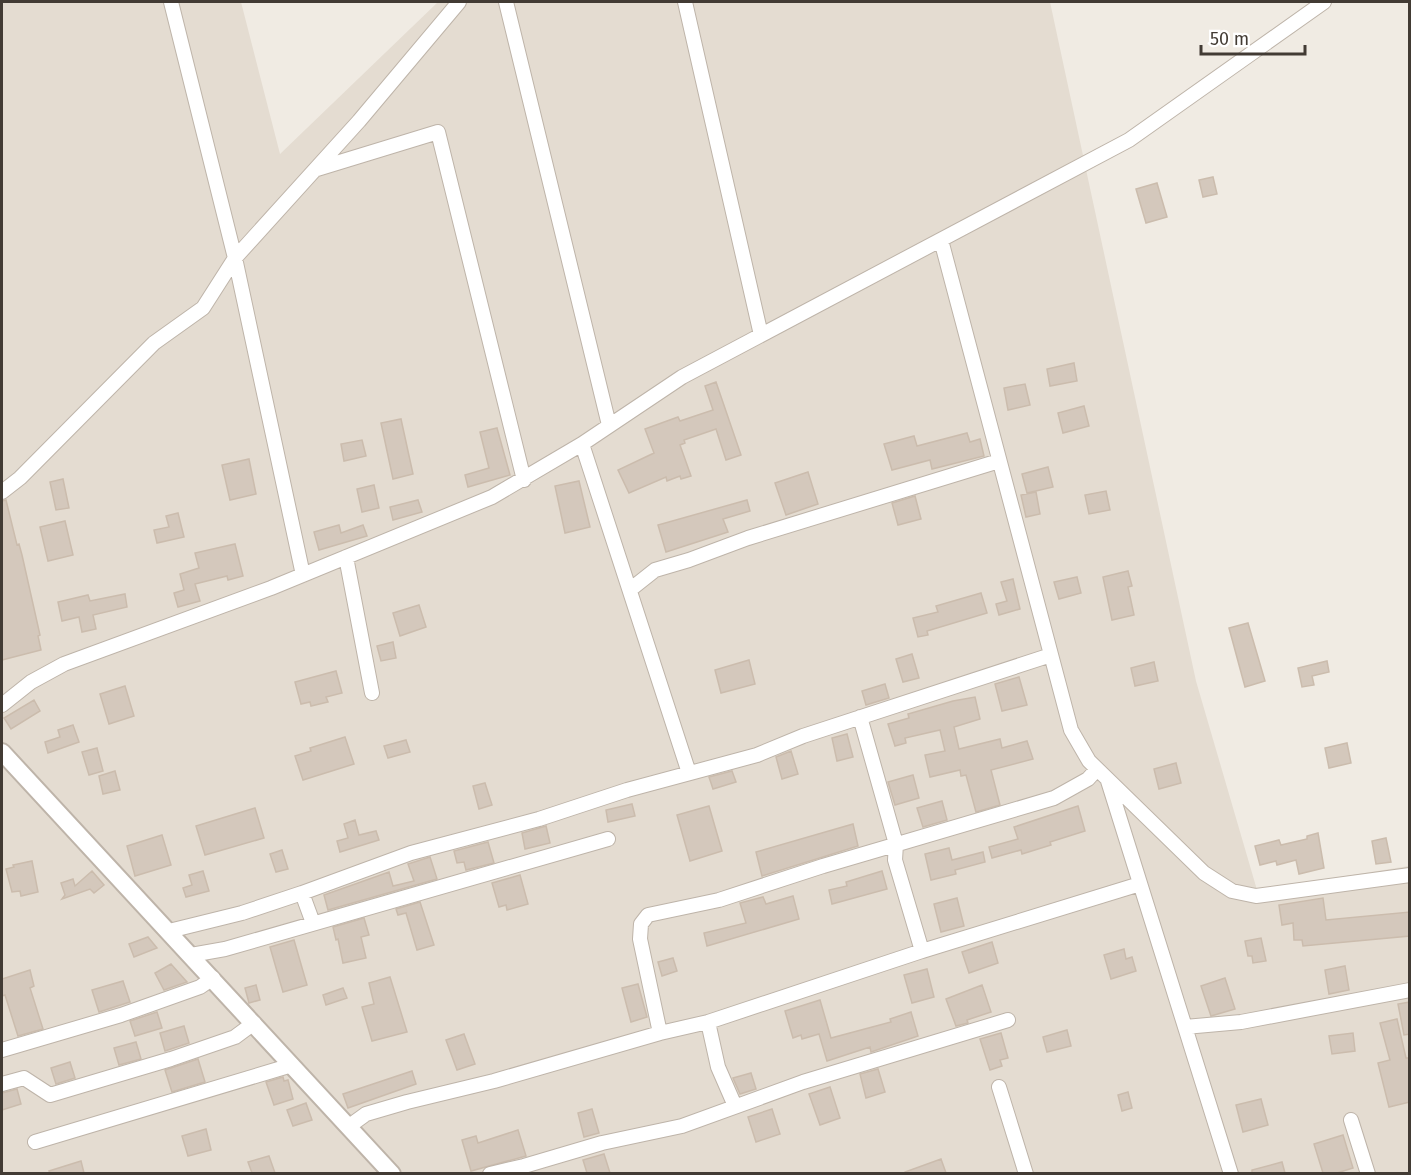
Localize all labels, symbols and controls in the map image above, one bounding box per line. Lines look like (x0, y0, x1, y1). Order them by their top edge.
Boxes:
scale bar (1201, 18, 1304, 56)
text: 50 m (1210, 28, 1249, 50)

